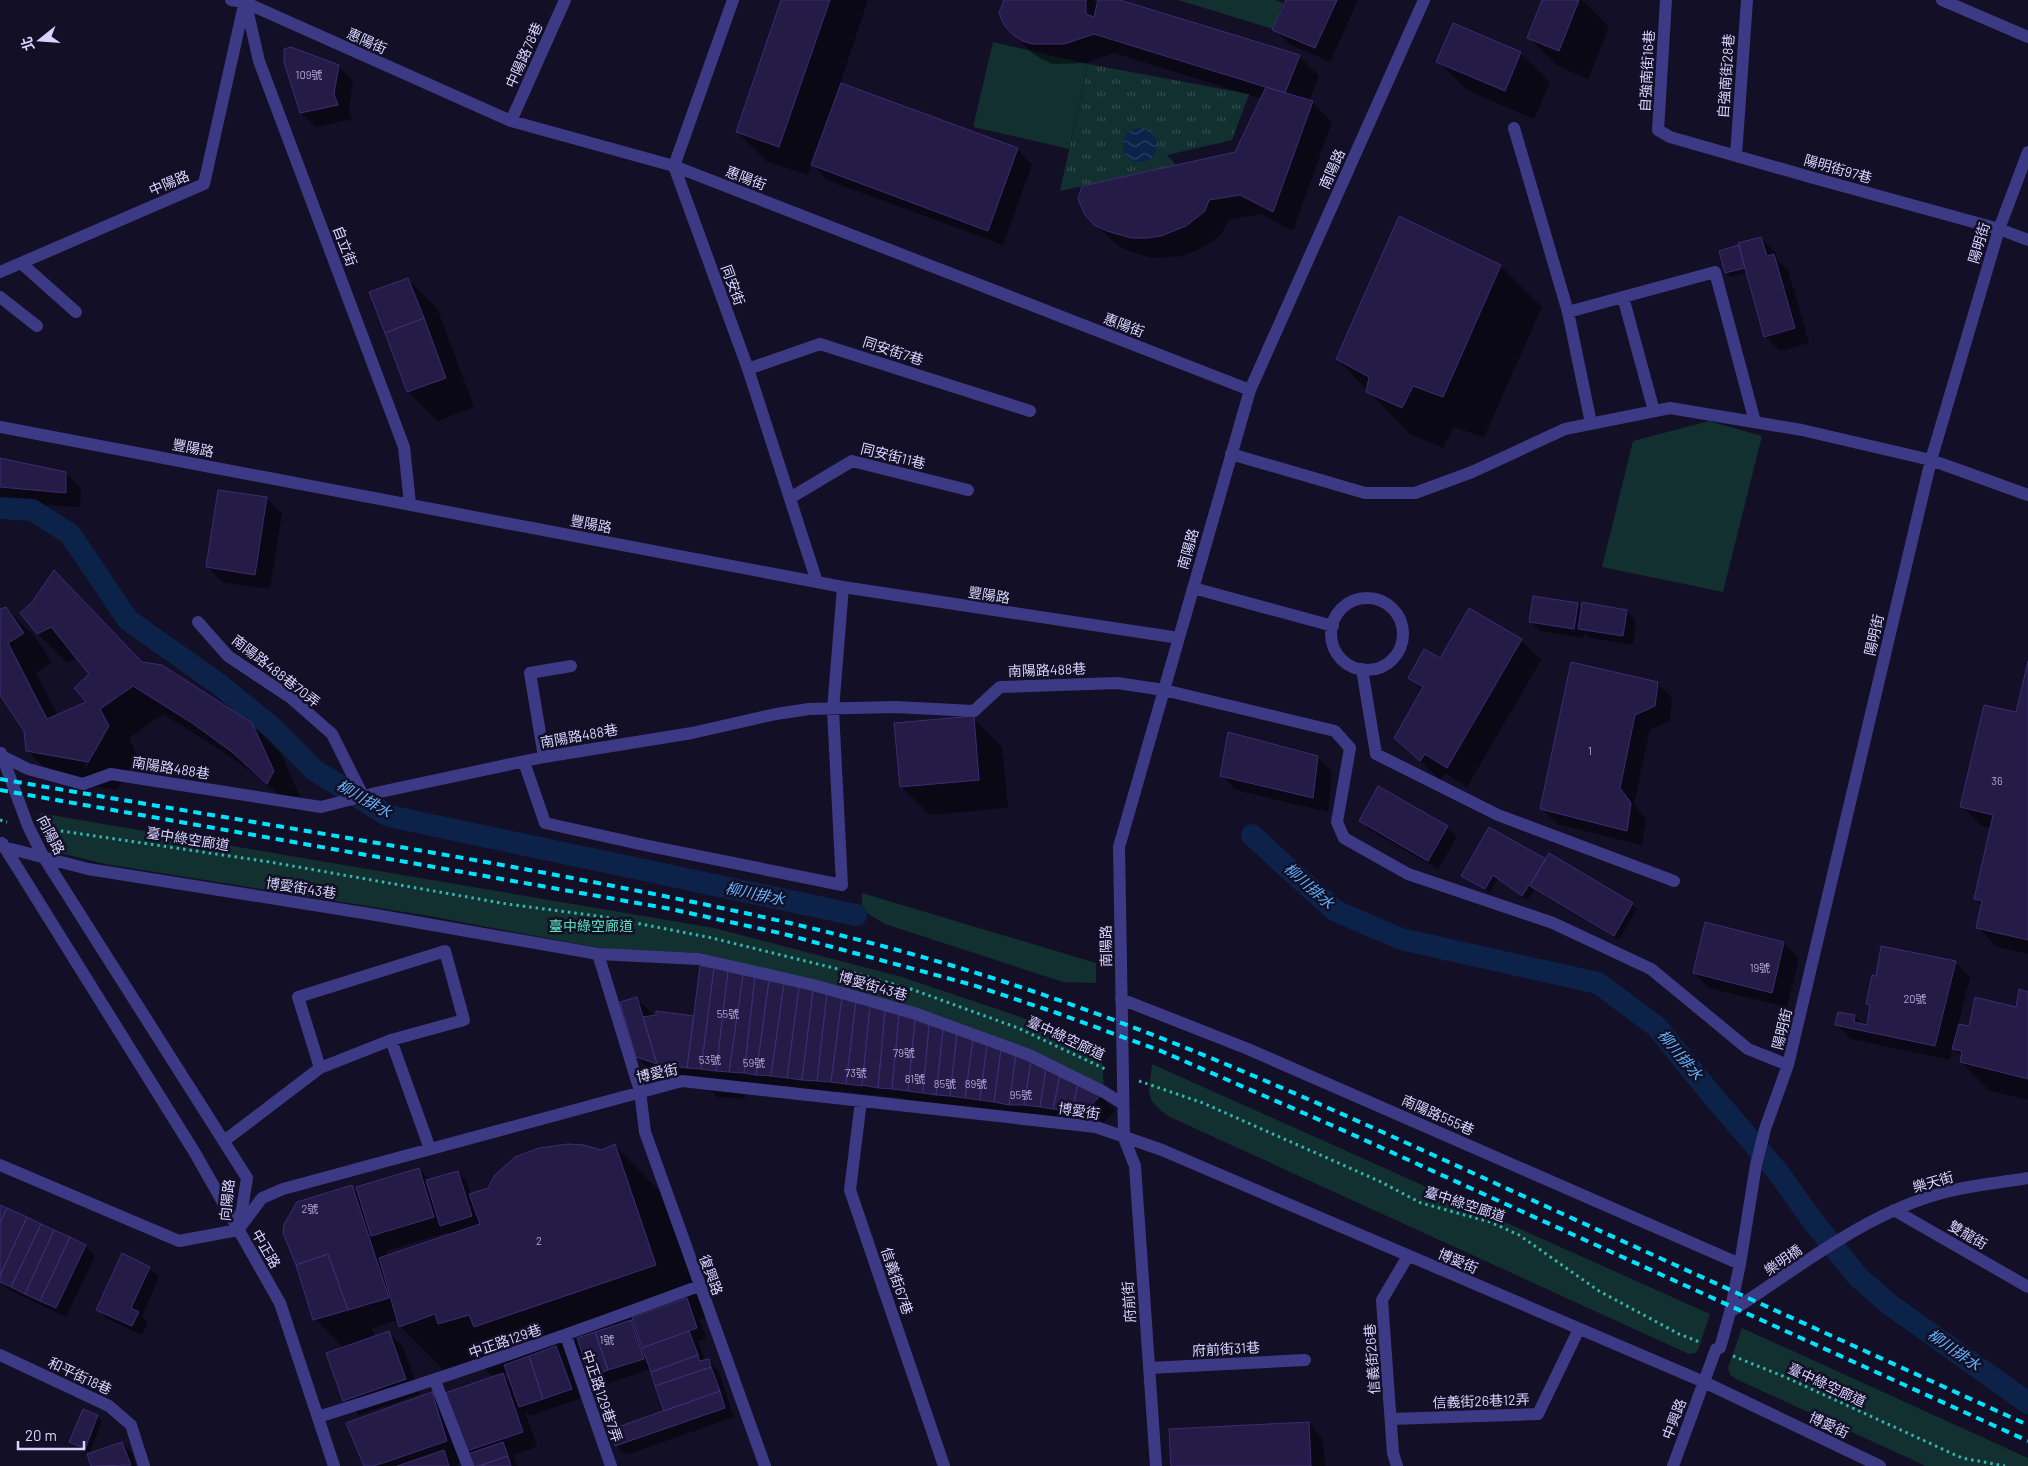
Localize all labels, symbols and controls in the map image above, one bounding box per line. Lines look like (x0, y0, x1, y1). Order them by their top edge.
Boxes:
north arrow (15, 15, 65, 65)
street label: 中陽路78巷 (502, 19, 546, 90)
street label: 惠陽街 (345, 24, 390, 57)
street label: 自強南街16巷 (1636, 30, 1657, 112)
street label: 自強南街28巷 (1714, 33, 1737, 119)
text: 北 (17, 35, 37, 53)
house number: 109號 (296, 68, 322, 81)
street label: 南陽路 (1315, 146, 1348, 191)
street label: 陽明街97巷 (1802, 151, 1874, 186)
street label: 惠陽街 (724, 162, 769, 193)
street label: 中陽路 (146, 167, 191, 199)
street label: 陽明街 (1964, 220, 1993, 265)
street label: 自立街 (330, 223, 361, 268)
street label: 同安街 (718, 262, 749, 307)
street label: 惠陽街 (1102, 309, 1147, 340)
street label: 同安街7巷 (861, 333, 926, 368)
street label: 豐陽路 (171, 435, 215, 460)
street label: 同安街11巷 (859, 439, 927, 472)
street label: 豐陽路 (569, 511, 613, 536)
street label: 南陽路 (1174, 526, 1201, 571)
street label: 豐陽路 (967, 583, 1011, 606)
street label: 陽明街 (1861, 613, 1887, 657)
street label: 南陽路488巷70弄 (229, 631, 324, 710)
street label: 南陽路488巷 (1008, 660, 1086, 679)
street label: 南陽路488巷 (539, 720, 619, 751)
house number: 1 (1588, 744, 1592, 757)
street label: 南陽路488巷 (131, 753, 211, 782)
house number: 36 (1991, 774, 2003, 787)
water label: 柳川排水 (334, 775, 396, 821)
street label: 向陽路 (34, 812, 69, 857)
street label: 臺中綠空廊道 (145, 824, 231, 853)
water label: 柳川排水 (1281, 858, 1339, 913)
street label: 博愛街43巷 (265, 874, 337, 901)
water label: 柳川排水 (724, 878, 787, 908)
park label: 臺中綠空廊道 (549, 917, 633, 934)
street label: 南陽路 (1097, 925, 1114, 967)
house number: 19號 (1750, 961, 1770, 974)
street label: 博愛街43巷 (837, 968, 910, 1003)
house number: 20號 (1903, 992, 1927, 1005)
street label: 陽明街 (1768, 1006, 1795, 1051)
house number: 55號 (717, 1007, 739, 1020)
street label: 臺中綠空廊道 (1025, 1012, 1108, 1063)
water label: 柳川排水 (1655, 1026, 1708, 1084)
house number: 79號 (893, 1046, 915, 1059)
house number: 53號 (699, 1053, 721, 1066)
house number: 59號 (743, 1056, 765, 1069)
street label: 博愛街 (635, 1060, 679, 1085)
house number: 73號 (845, 1066, 867, 1079)
house number: 81號 (905, 1072, 925, 1085)
house number: 85號 (934, 1077, 956, 1090)
house number: 89號 (965, 1077, 987, 1090)
house number: 95號 (1010, 1088, 1032, 1101)
street label: 南陽路555巷 (1399, 1091, 1477, 1138)
street label: 博愛街 (1057, 1099, 1101, 1122)
street label: 樂天街 (1910, 1168, 1955, 1195)
street label: 向陽路 (216, 1178, 237, 1222)
street label: 臺中綠空廊道 (1423, 1182, 1508, 1225)
house number: 2號 (302, 1202, 318, 1215)
street label: 雙龍街 (1946, 1217, 1991, 1252)
street label: 中正路 (249, 1226, 284, 1271)
house number: 2 (536, 1234, 542, 1247)
street label: 樂明橋 (1761, 1241, 1805, 1278)
street label: 信義街67巷 (878, 1245, 917, 1317)
street label: 博愛街 (1436, 1245, 1481, 1277)
street label: 復興路 (696, 1252, 727, 1297)
street label: 府前街 (1119, 1280, 1138, 1324)
street label: 中正路129巷 (466, 1320, 543, 1361)
street label: 信義街26巷 (1361, 1323, 1382, 1395)
water label: 柳川排水 (1925, 1325, 1985, 1374)
house number: 1號 (600, 1333, 614, 1346)
street label: 府前街31巷 (1192, 1338, 1260, 1359)
street label: 中正路129巷7弄 (579, 1348, 626, 1444)
street label: 和平街18巷 (46, 1353, 115, 1398)
street label: 臺中綠空廊道 (1786, 1359, 1869, 1410)
street label: 信義街26巷12弄 (1432, 1390, 1530, 1411)
street label: 中興路 (1658, 1396, 1689, 1441)
street label: 博愛街 (1807, 1408, 1852, 1441)
scale bar (18, 1418, 84, 1450)
text: 20 m (25, 1426, 57, 1444)

